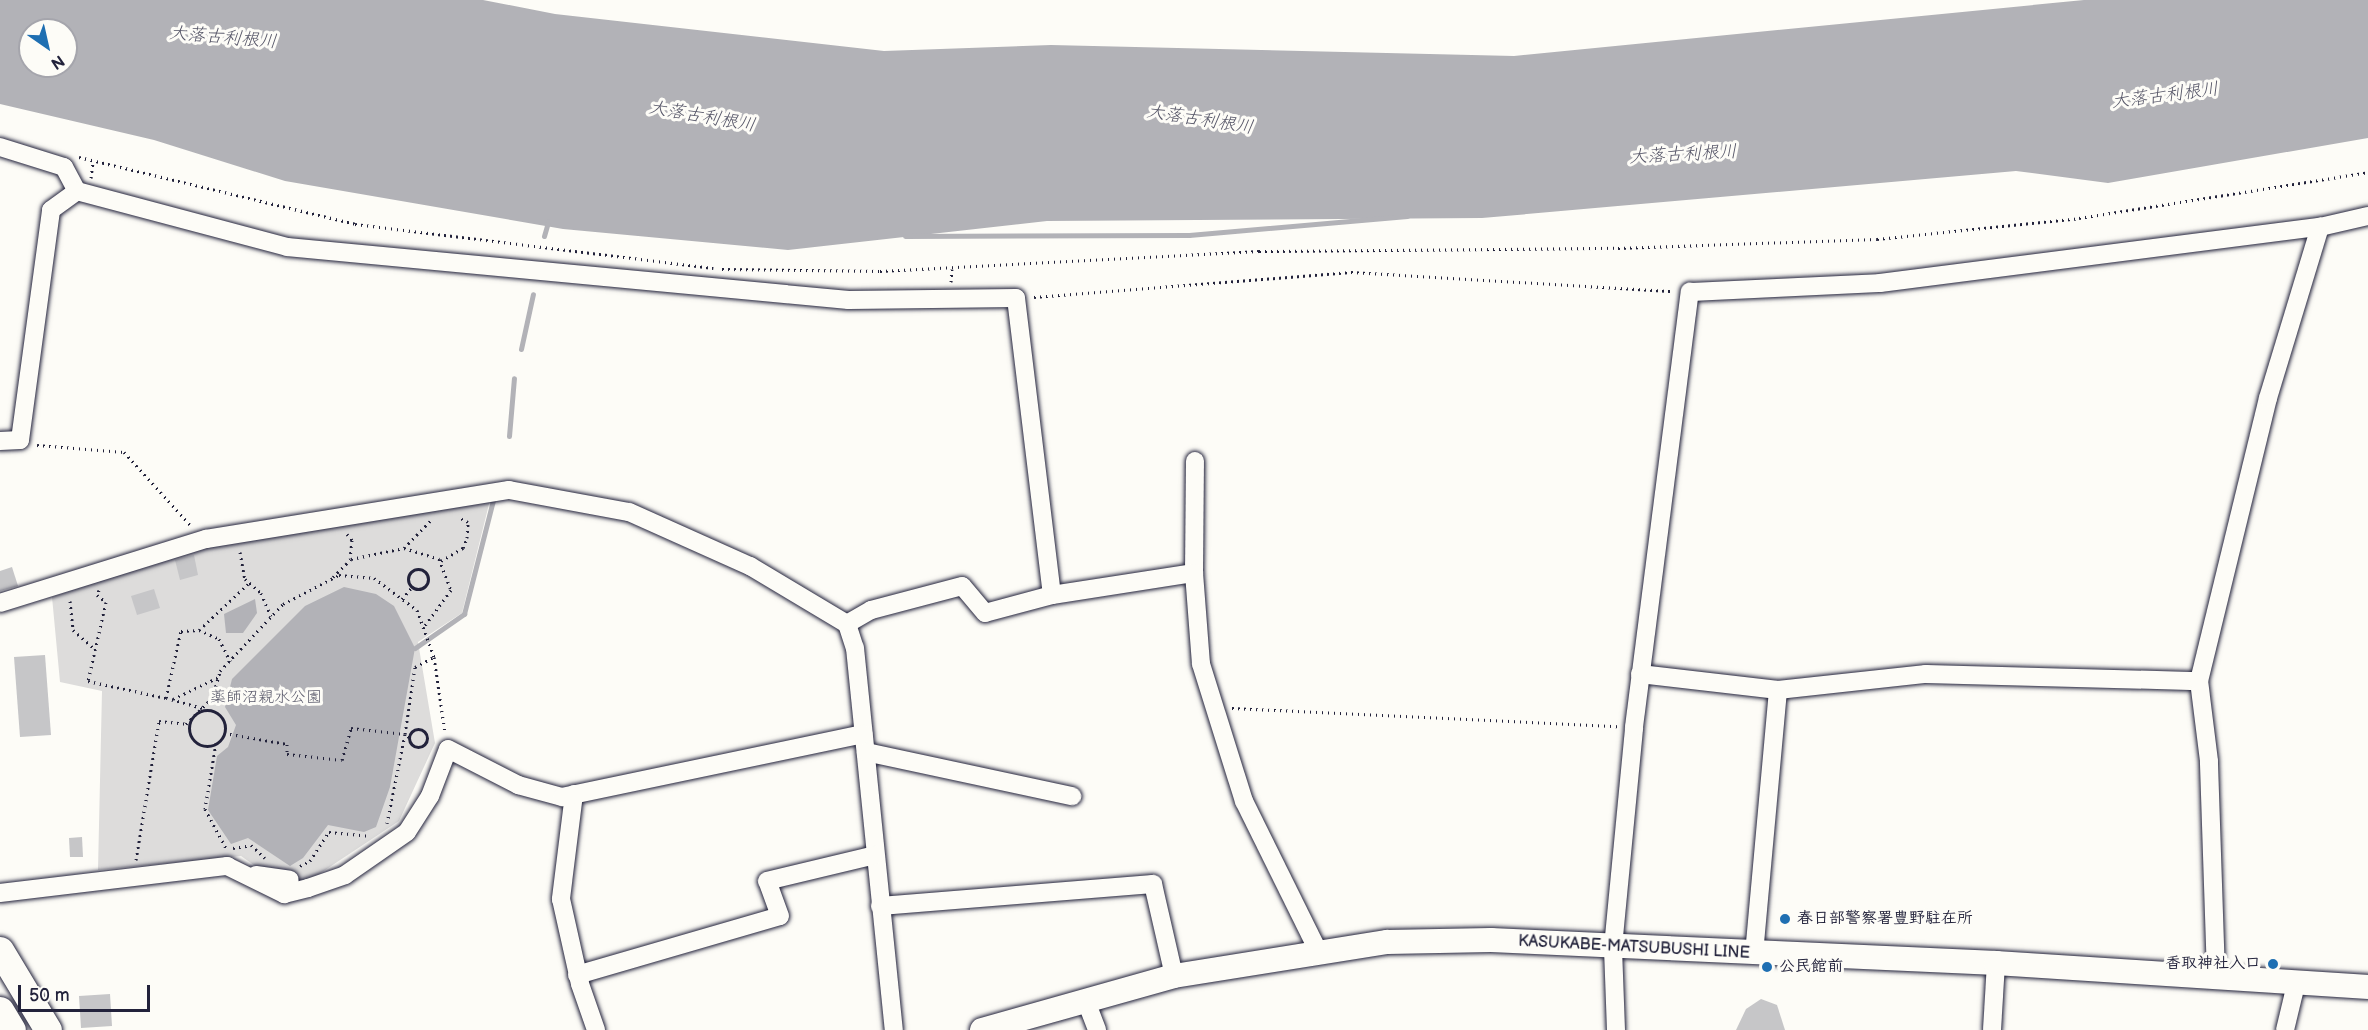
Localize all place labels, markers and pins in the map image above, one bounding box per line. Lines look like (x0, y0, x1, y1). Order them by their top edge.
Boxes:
place label: 春日部警察署豊野駐在所 (1797, 909, 1973, 929)
marker: 春日部警察署豊野駐在所 (1778, 912, 1792, 926)
place label: 香取神社入口 (2165, 954, 2261, 974)
place label: 公民館前 (1779, 957, 1843, 977)
marker: 香取神社入口 (2266, 957, 2280, 971)
marker: 公民館前 (1760, 960, 1774, 974)

